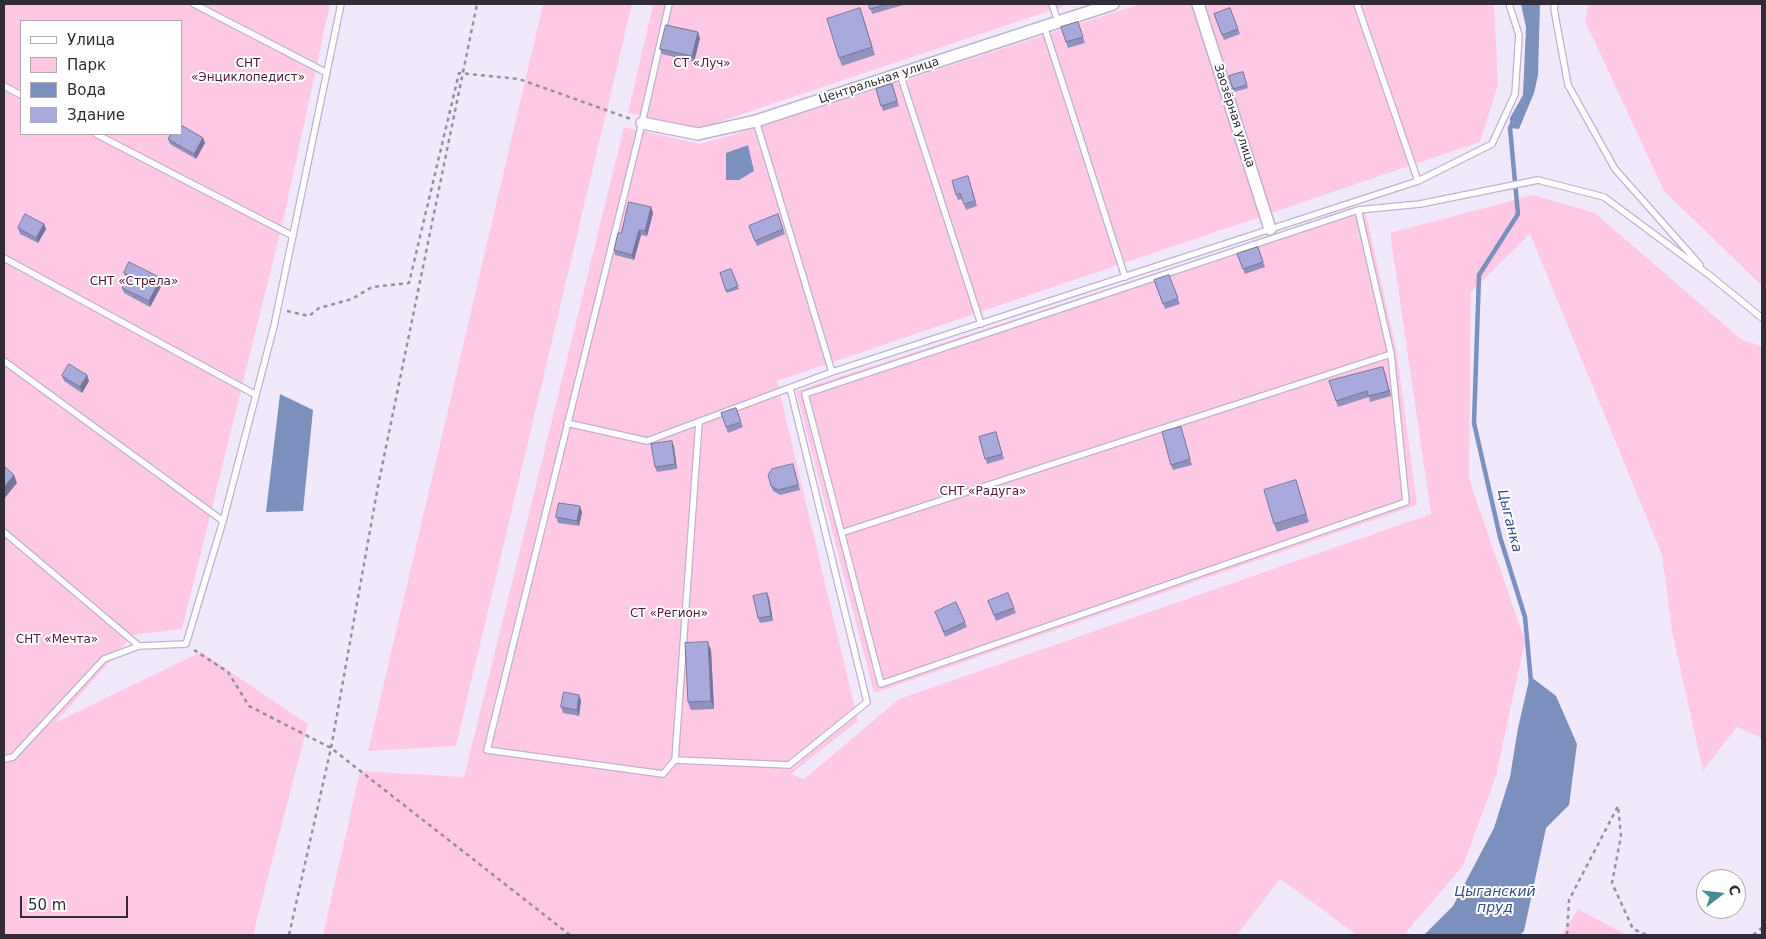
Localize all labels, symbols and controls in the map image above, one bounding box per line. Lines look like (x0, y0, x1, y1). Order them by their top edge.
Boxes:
legend (20, 20, 182, 135)
text: Улица (67, 31, 115, 49)
street label: Центральная улица (817, 55, 941, 107)
text: Парк (67, 56, 106, 74)
park label: СНТ «Энциклопедист» (191, 57, 305, 85)
park label: СТ «Луч» (673, 57, 731, 71)
street label: Заозёрная улица (1210, 62, 1258, 170)
text: Вода (67, 81, 106, 99)
text: Здание (67, 106, 125, 124)
park label: СНТ «Стрела» (90, 275, 178, 289)
park label: СНТ «Радуга» (940, 485, 1026, 499)
water label: Цыганка (1493, 488, 1525, 554)
park label: СТ «Регион» (630, 607, 708, 621)
park label: СНТ «Мечта» (16, 633, 98, 647)
north arrow (1696, 869, 1746, 919)
text: С (1725, 883, 1744, 897)
water label: Цыганский пруд (1454, 884, 1536, 916)
scale bar (22, 886, 130, 918)
text: 50 m (28, 896, 66, 914)

